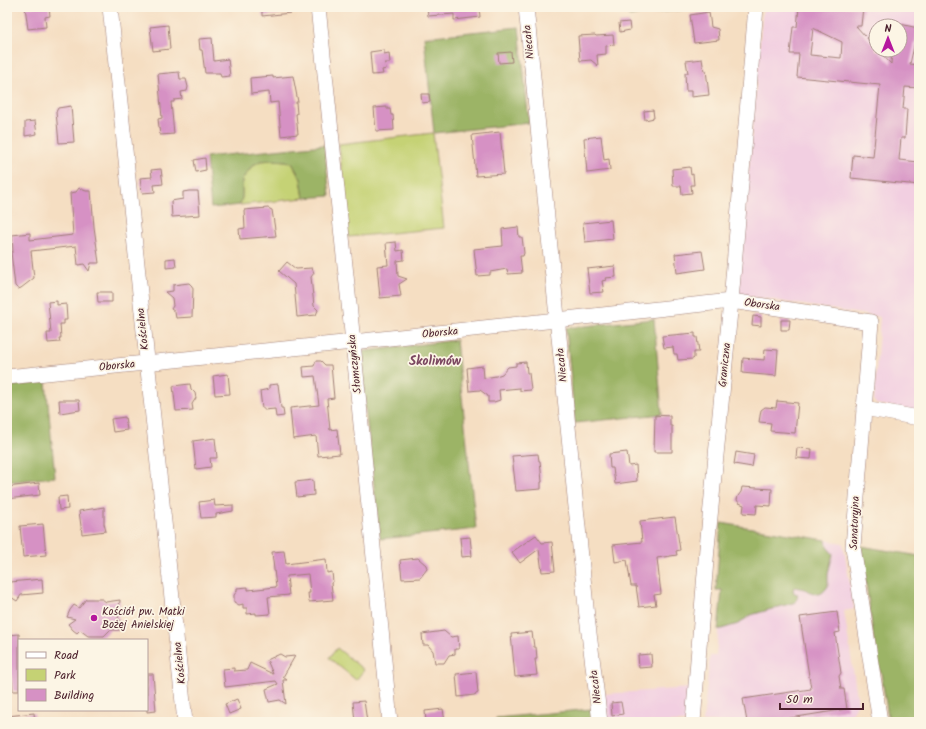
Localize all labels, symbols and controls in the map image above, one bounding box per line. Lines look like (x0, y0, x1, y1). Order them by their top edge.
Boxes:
north arrow (868, 18, 908, 58)
text: N (885, 20, 892, 38)
street label: Niecała (518, 24, 540, 60)
street label: Oborska (743, 294, 781, 316)
street label: Kościelna (132, 307, 154, 351)
street label: Oborska (421, 322, 459, 344)
street label: Słomczyńska (343, 334, 367, 394)
street label: Graniczna (714, 342, 736, 388)
street label: Niecała (551, 347, 573, 383)
district label: Skolimów (409, 351, 462, 372)
street label: Oborska (98, 355, 136, 377)
street label: Sanatoryjna (845, 496, 865, 550)
place label: Kościół pw. Matki Bożej Anielskiej (102, 603, 185, 634)
marker: Kościół pw. Matki Bożej Anielskiej (89, 613, 99, 623)
legend (18, 639, 148, 711)
street label: Kościelna (169, 641, 191, 685)
text: Road (54, 646, 79, 665)
text: Park (54, 666, 76, 685)
street label: Niecała (585, 669, 607, 705)
scale bar (780, 685, 863, 711)
text: Building (54, 686, 94, 705)
text: 50 m (786, 690, 813, 709)

